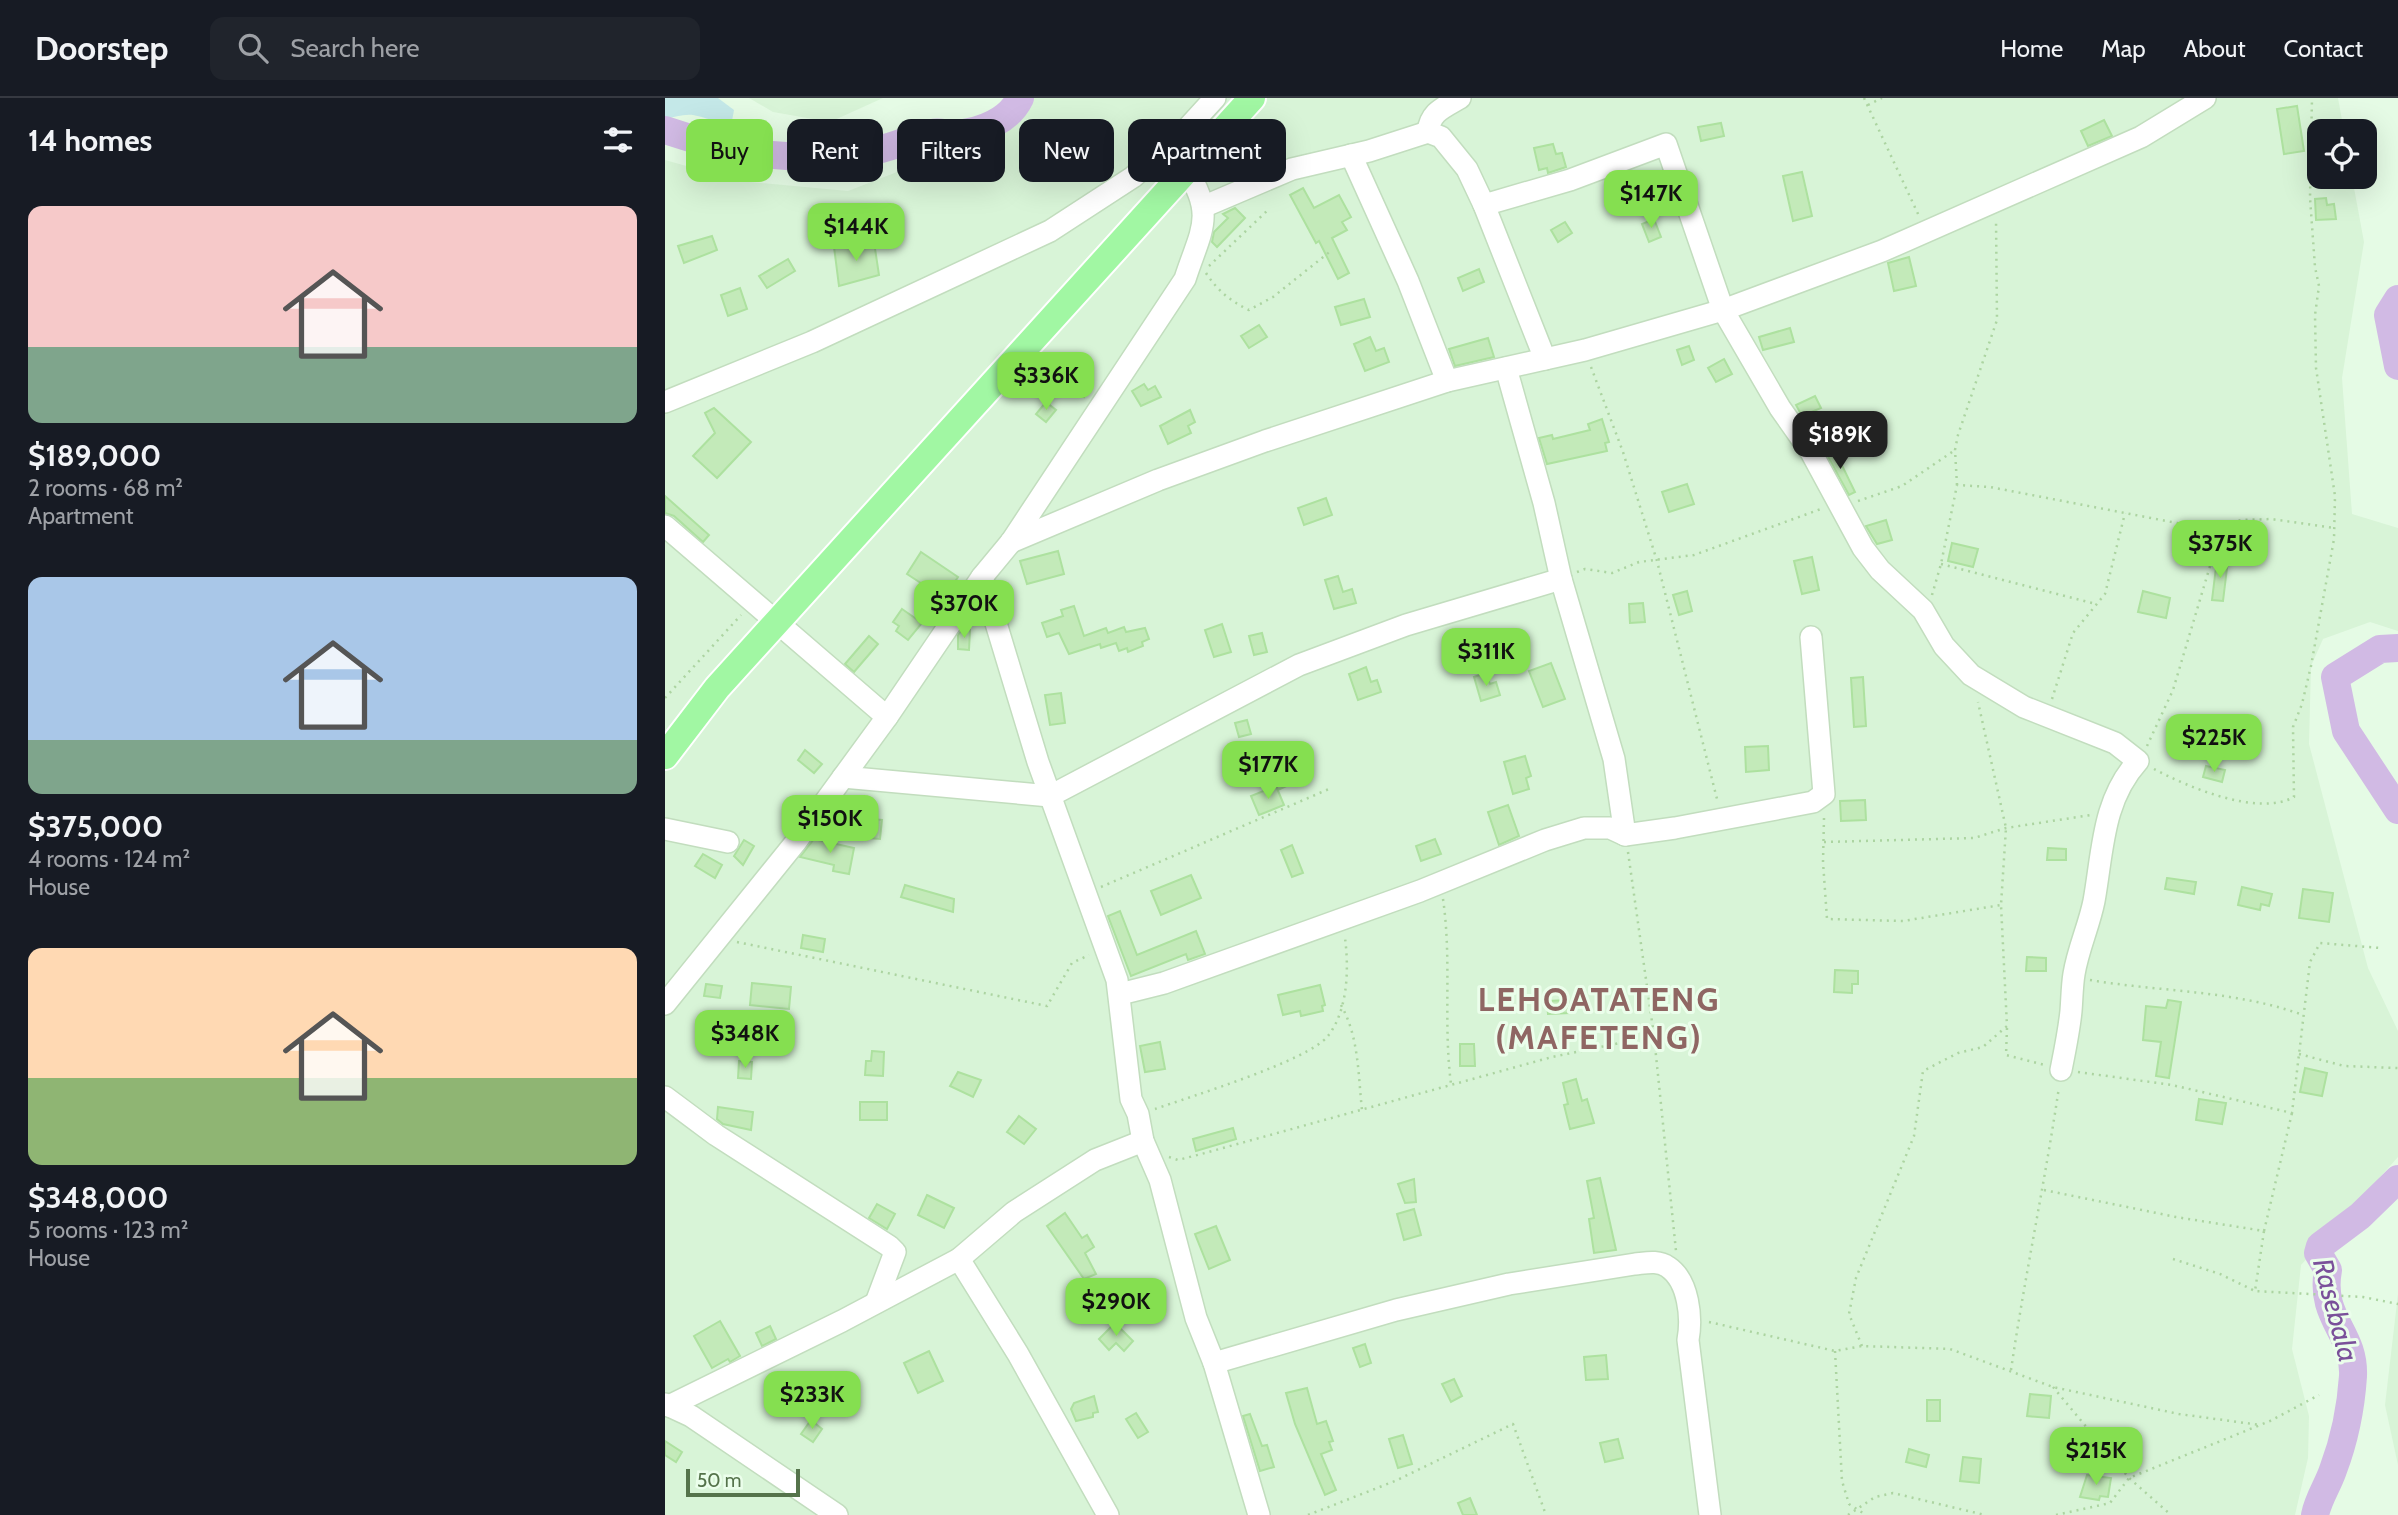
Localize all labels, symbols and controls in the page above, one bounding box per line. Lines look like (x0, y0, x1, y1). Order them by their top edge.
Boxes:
search box (210, 17, 700, 80)
text: Doorstep (35, 28, 168, 68)
icon: search (234, 29, 272, 67)
text: Search here (290, 32, 419, 64)
text: Home (2000, 34, 2063, 63)
text: Map (2101, 34, 2146, 63)
text: About (2184, 34, 2246, 63)
text: Contact (2284, 34, 2363, 63)
chip: Buy (686, 119, 773, 182)
chip: Rent (787, 119, 883, 182)
chip: Filters (897, 119, 1005, 182)
chip: New (1019, 119, 1114, 182)
chip: Apartment (1128, 119, 1286, 182)
map controls (2307, 119, 2377, 189)
button: locate (2307, 119, 2377, 189)
icon: filters (599, 121, 637, 159)
text: 14 homes (28, 122, 152, 159)
pin: $147K (1602, 170, 1700, 230)
text: $147K (1620, 179, 1682, 207)
pin: $144K (807, 204, 905, 263)
text: $144K (824, 212, 888, 240)
icon: home (270, 251, 396, 377)
pin: $336K (997, 352, 1095, 412)
text: $336K (1013, 361, 1079, 389)
pin: $189K (1791, 412, 1889, 471)
text: $189K (1808, 420, 1872, 448)
text: $189,000 (28, 437, 161, 474)
text: 2 rooms · 68 m² (28, 474, 183, 502)
text: Apartment (28, 502, 133, 530)
pin: $375K (2171, 520, 2269, 580)
text: $375K (2188, 529, 2252, 557)
pin: $370K (915, 580, 1013, 640)
text: $370K (930, 589, 998, 617)
icon: home (270, 622, 396, 748)
pin: $311K (1437, 628, 1535, 688)
text: $311K (1457, 637, 1515, 665)
pin: $225K (2165, 714, 2263, 774)
text: $225K (2182, 723, 2246, 751)
pin: $177K (1219, 742, 1317, 801)
text: $177K (1238, 750, 1298, 778)
pin: $150K (781, 796, 879, 855)
text: $150K (798, 804, 862, 832)
text: $375,000 (28, 808, 163, 845)
text: 4 rooms · 124 m² (28, 845, 190, 873)
text: House (28, 873, 90, 901)
district label: LEHOATATENG (MAFETENG) (1478, 979, 1720, 1057)
icon: home (270, 993, 396, 1119)
pin: $348K (696, 1010, 794, 1070)
text: $348K (711, 1019, 779, 1047)
text: $348,000 (28, 1179, 169, 1216)
text: 5 rooms · 123 m² (28, 1216, 188, 1244)
text: House (28, 1244, 90, 1272)
water label: Rasebala (2306, 1255, 2366, 1365)
pin: $290K (1067, 1278, 1165, 1338)
text: $290K (1081, 1287, 1151, 1315)
pin: $233K (763, 1372, 861, 1431)
text: $233K (780, 1380, 844, 1408)
pin: $215K (2047, 1428, 2145, 1487)
text: $215K (2066, 1436, 2126, 1464)
scale bar (686, 1466, 800, 1498)
text: 50 m (697, 1469, 741, 1492)

